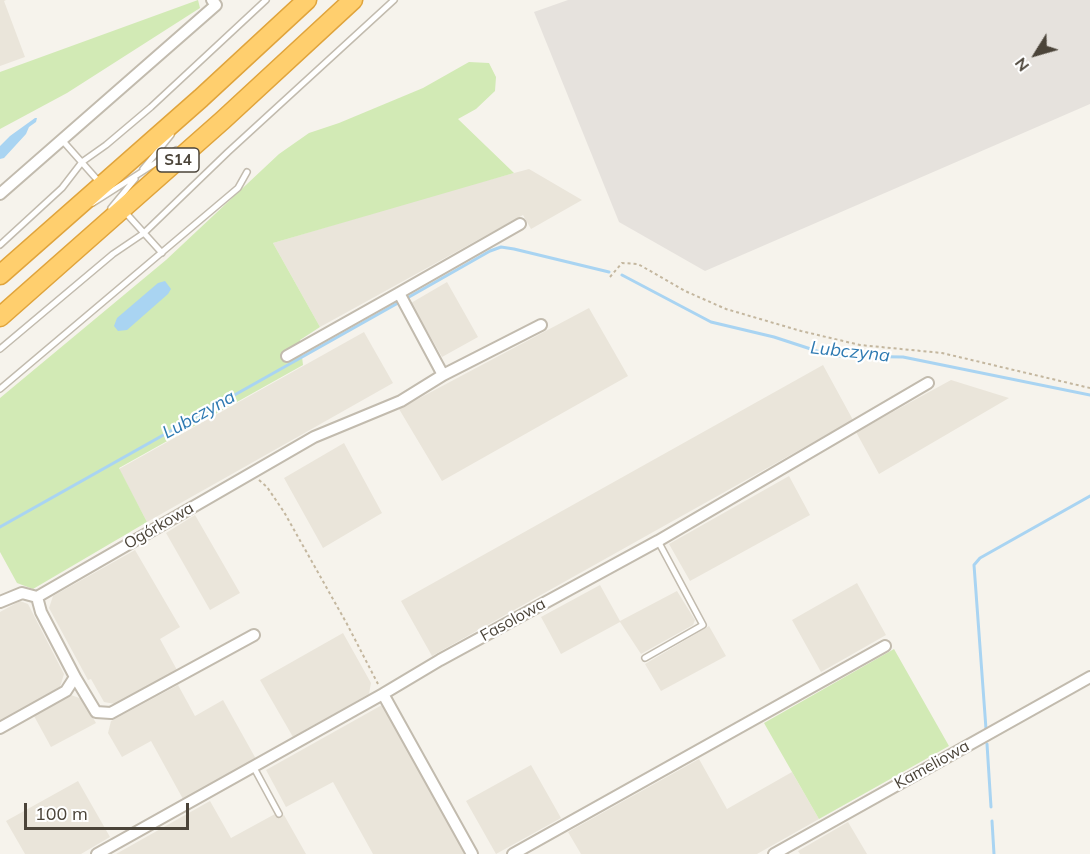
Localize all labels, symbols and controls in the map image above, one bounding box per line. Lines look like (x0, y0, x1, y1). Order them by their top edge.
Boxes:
north arrow (1006, 24, 1066, 84)
text: N (1010, 54, 1033, 76)
road number: S14 (157, 148, 199, 172)
water label: Lubczyna (809, 337, 891, 367)
water label: Lubczyna (159, 386, 239, 444)
street label: Ogórkowa (121, 498, 197, 554)
street label: Fasolowa (477, 594, 549, 646)
street label: Kameliowa (891, 737, 973, 793)
scale bar (27, 791, 192, 829)
text: 100 m (35, 802, 88, 825)

